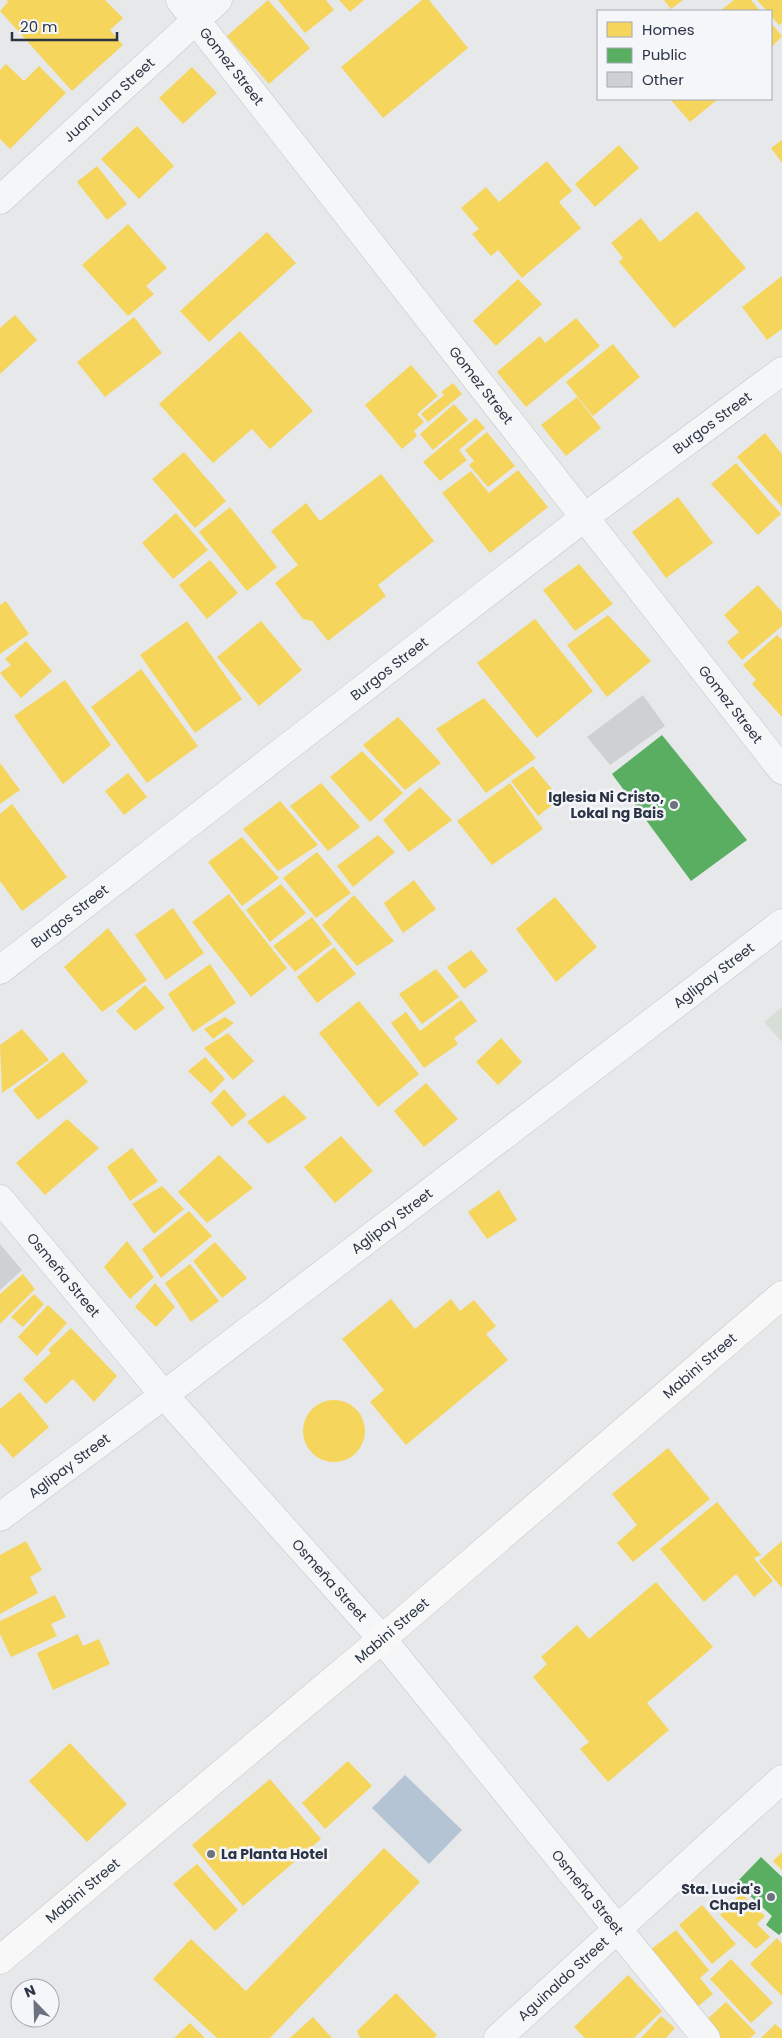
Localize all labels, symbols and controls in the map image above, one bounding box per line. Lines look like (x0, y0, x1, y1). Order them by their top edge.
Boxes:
scale bar (12, 10, 118, 42)
legend (597, 10, 772, 100)
text: 20 m (20, 16, 58, 37)
text: Homes (642, 19, 695, 40)
street label: Gomez Street (195, 23, 269, 109)
text: Public (642, 44, 687, 65)
street label: Juan Luna Street (59, 53, 159, 147)
text: Other (642, 69, 684, 90)
street label: Gomez Street (444, 342, 518, 428)
street label: Burgos Street (669, 387, 755, 459)
street label: Burgos Street (346, 632, 432, 705)
street label: Gomez Street (694, 661, 768, 748)
place label: Iglesia Ni Cristo, Lokal ng Bais (548, 787, 664, 823)
marker: Iglesia Ni Cristo, Lokal ng Bais (668, 799, 680, 811)
street label: Burgos Street (27, 880, 113, 953)
street label: Aglipay Street (669, 938, 758, 1013)
street label: Aglipay Street (347, 1184, 437, 1259)
street label: Osmeña Street (22, 1228, 105, 1321)
street label: Mabini Street (658, 1328, 741, 1403)
street label: Aglipay Street (24, 1429, 114, 1503)
street label: Osmeña Street (287, 1535, 372, 1626)
street label: Mabini Street (350, 1593, 433, 1668)
place label: La Planta Hotel (221, 1844, 328, 1864)
street label: Osmeña Street (547, 1845, 628, 1939)
marker: La Planta Hotel (205, 1848, 217, 1860)
street label: Mabini Street (41, 1853, 124, 1928)
place label: Sta. Lucia's Chapel (681, 1879, 761, 1915)
marker: Sta. Lucia's Chapel (765, 1891, 777, 1903)
street label: Aguinaldo Street (513, 1932, 613, 2025)
north arrow (10, 1978, 60, 2028)
text: N (21, 1980, 39, 2002)

